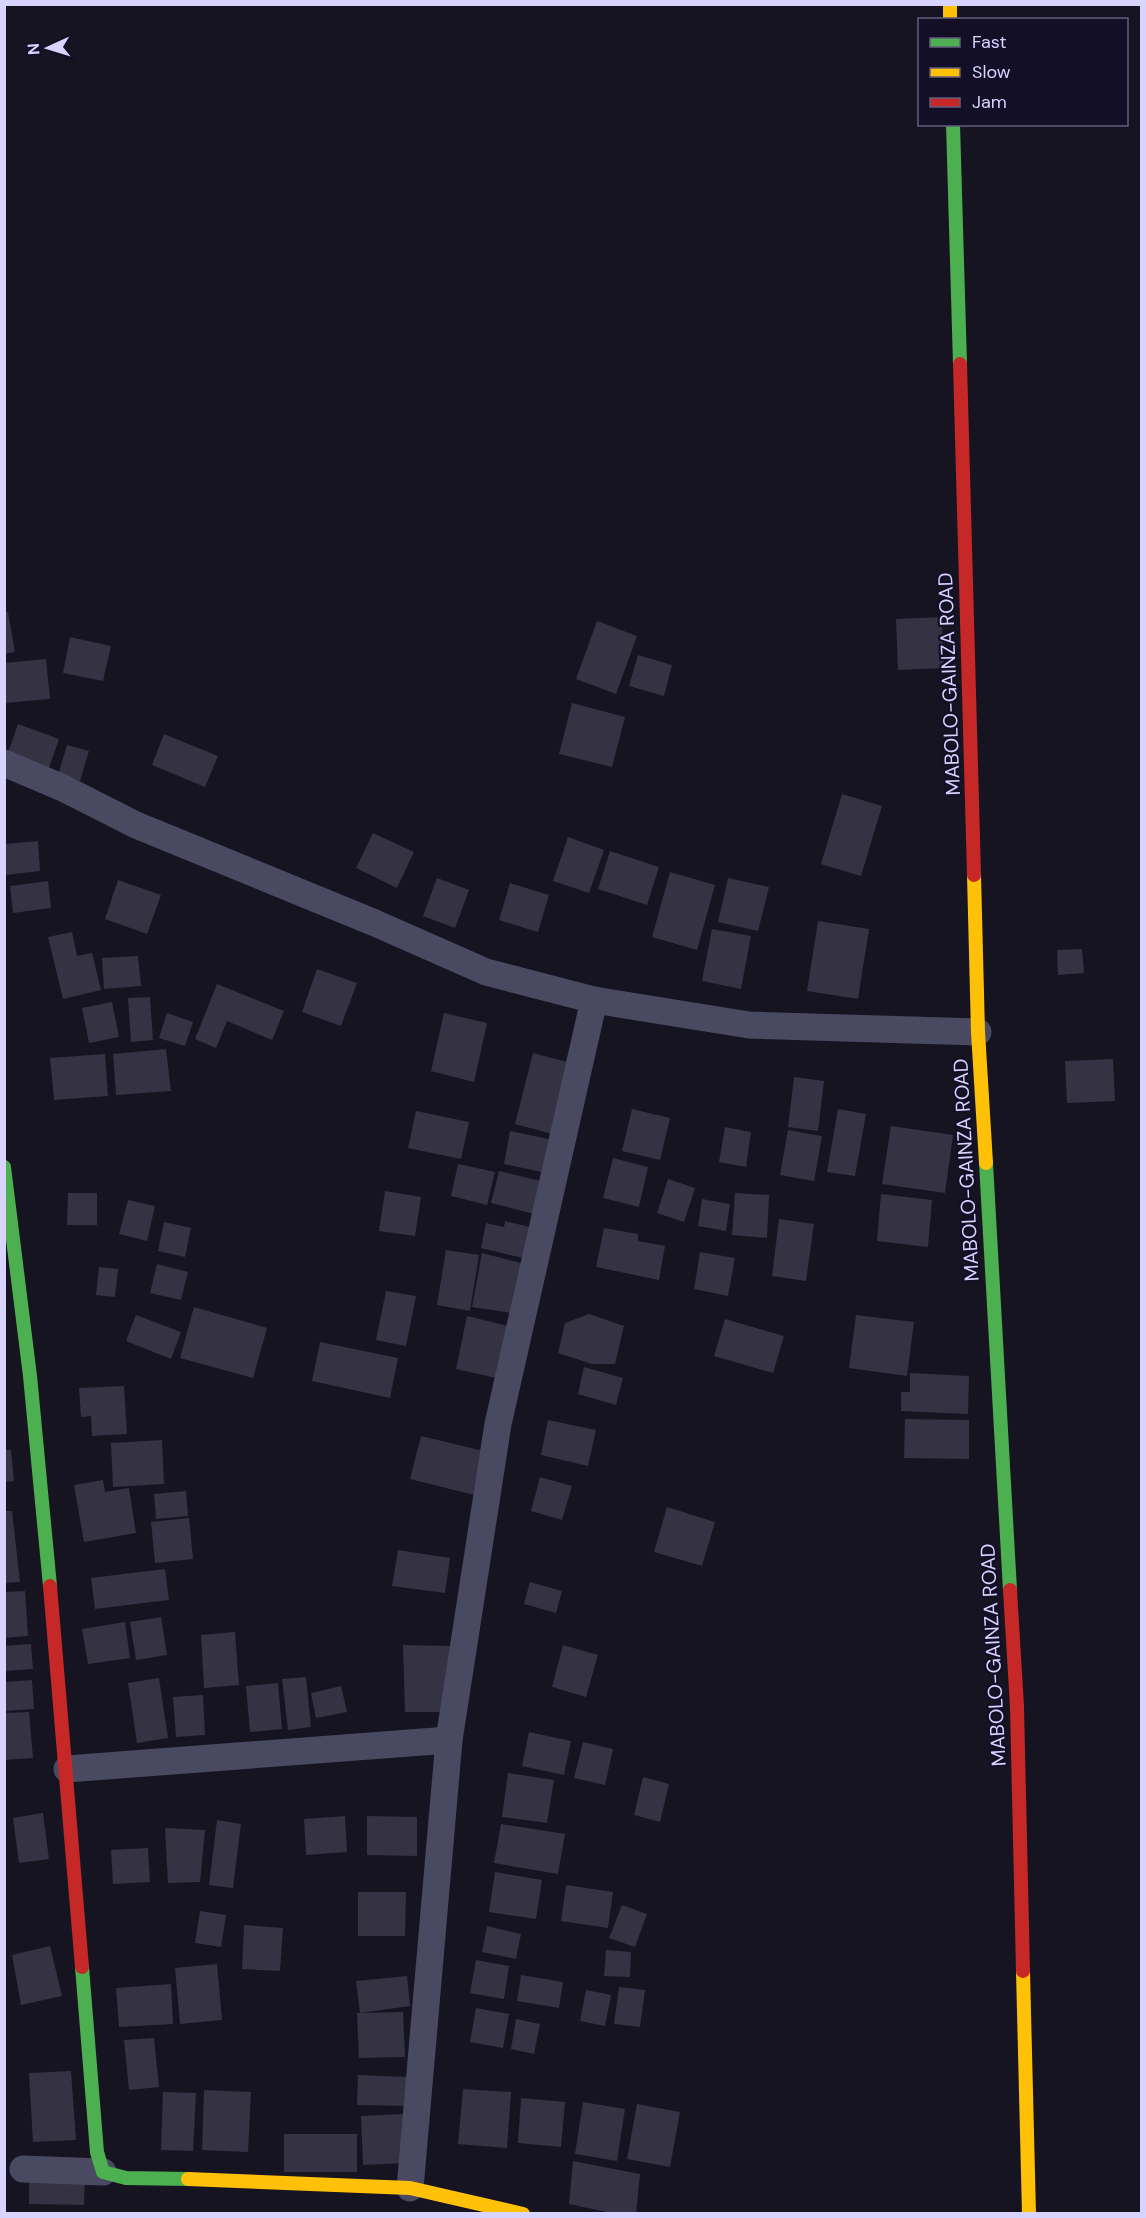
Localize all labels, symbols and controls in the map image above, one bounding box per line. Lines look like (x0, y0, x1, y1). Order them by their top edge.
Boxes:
north arrow (18, 18, 78, 78)
legend (918, 18, 1128, 126)
text: Fast (972, 30, 1007, 54)
text: N (23, 42, 44, 56)
text: Slow (972, 60, 1011, 84)
text: Jam (972, 90, 1007, 114)
street label: MABOLO-GAINZA ROAD (932, 572, 966, 796)
street label: MABOLO-GAINZA ROAD (947, 1058, 985, 1282)
street label: MABOLO-GAINZA ROAD (974, 1543, 1012, 1767)

